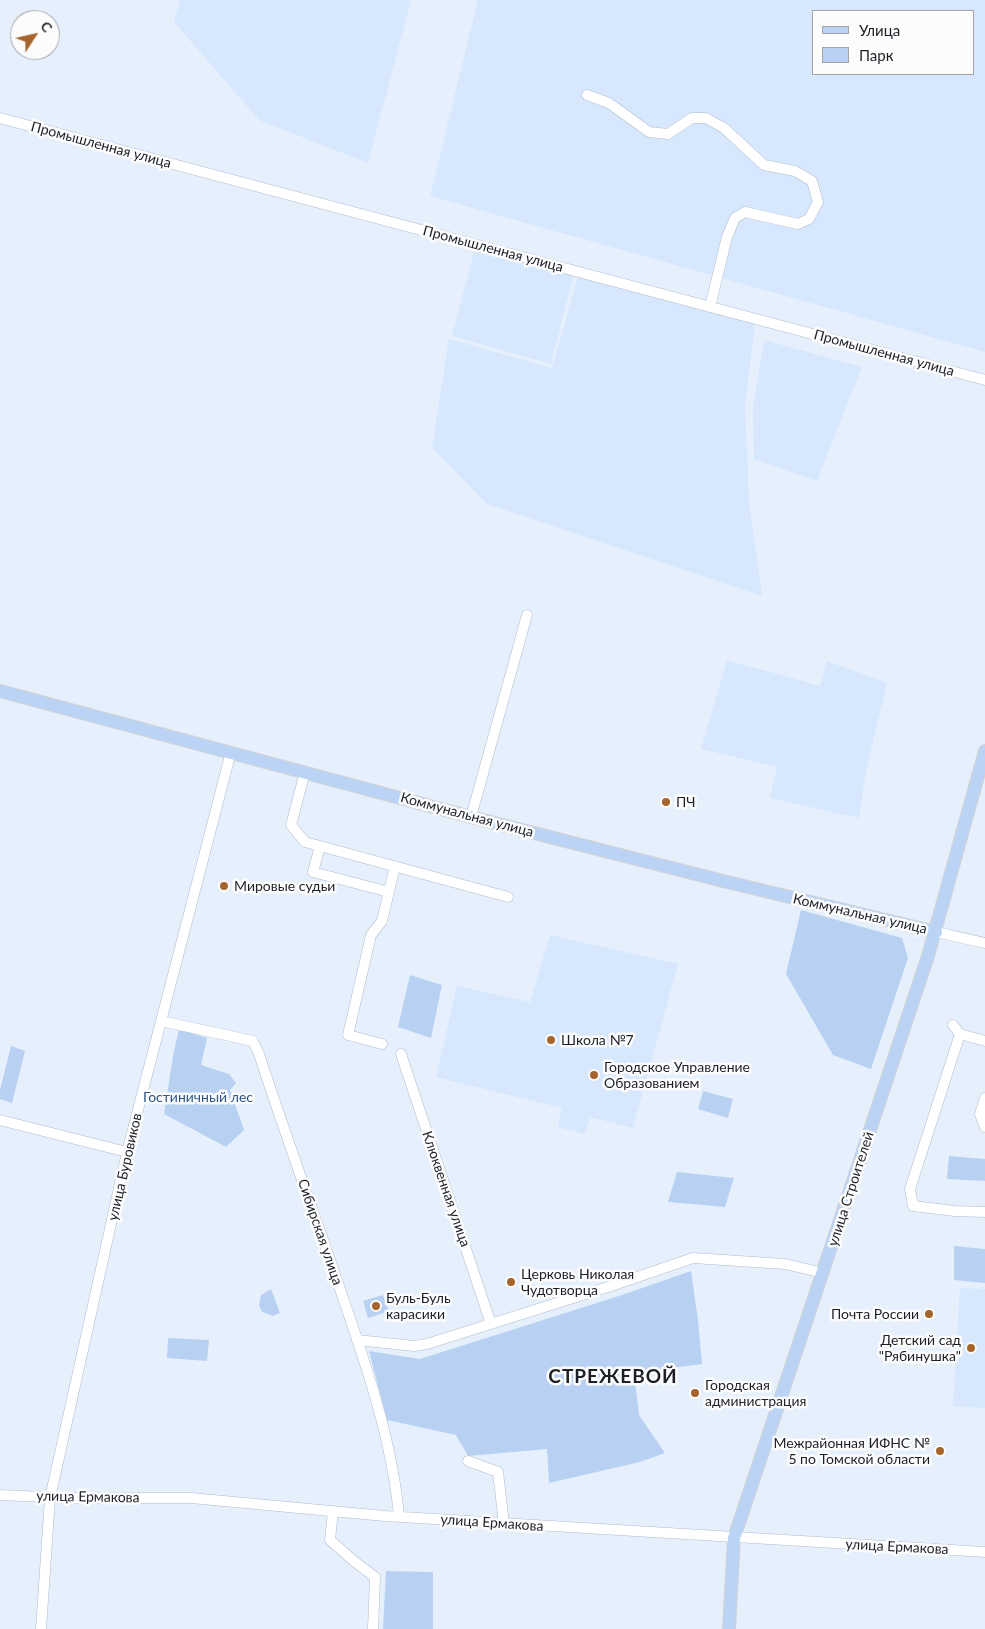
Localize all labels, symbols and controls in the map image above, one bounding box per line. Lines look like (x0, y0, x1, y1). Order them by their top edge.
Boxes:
north arrow (10, 10, 60, 60)
legend (812, 10, 975, 75)
text: С (37, 18, 56, 35)
text: Улица (859, 21, 900, 39)
text: Парк (859, 46, 893, 64)
street label: Промышленная улица (29, 118, 173, 172)
street label: Промышленная улица (421, 222, 565, 276)
street label: Промышленная улица (812, 326, 956, 380)
street label: Коммунальная улица (399, 789, 535, 841)
place label: ПЧ (676, 794, 696, 810)
marker: ПЧ (660, 796, 672, 808)
place label: Мировые судьи (234, 878, 335, 894)
marker: Мировые судьи (218, 880, 230, 892)
street label: Коммунальная улица (791, 890, 929, 938)
place label: Школа №7 (561, 1032, 634, 1048)
marker: Школа №7 (545, 1034, 557, 1046)
place label: Городское Управление Образованием (604, 1059, 750, 1092)
marker: Городское Управление Образованием (588, 1069, 600, 1081)
park label: Гостиничный лес (143, 1089, 253, 1105)
street label: улица Буровиков (104, 1112, 146, 1222)
street label: Клюквенная улица (418, 1129, 474, 1249)
street label: улица Строителей (825, 1130, 877, 1248)
street label: Сибирская улица (294, 1177, 346, 1287)
place label: Церковь Николая Чудотворца (521, 1266, 634, 1298)
marker: Церковь Николая Чудотворца (505, 1276, 517, 1288)
place label: Буль-Буль карасики (386, 1290, 451, 1322)
marker: Буль-Буль карасики (370, 1300, 382, 1312)
place label: Почта России (831, 1306, 919, 1322)
marker: Почта России (923, 1308, 935, 1320)
place label: Детский сад "Рябинушка" (879, 1332, 961, 1364)
marker: Детский сад "Рябинушка" (965, 1342, 977, 1354)
district label: СТРЕЖЕВОЙ (547, 1366, 679, 1388)
place label: Городская администрация (705, 1377, 806, 1410)
marker: Городская администрация (689, 1387, 701, 1399)
place label: Межрайонная ИФНС № 5 по Томской области (773, 1435, 930, 1468)
marker: Межрайонная ИФНС № 5 по Томской области (934, 1445, 946, 1457)
street label: улица Ермакова (36, 1488, 140, 1506)
street label: улица Ермакова (440, 1511, 544, 1535)
street label: улица Ермакова (845, 1536, 949, 1558)

